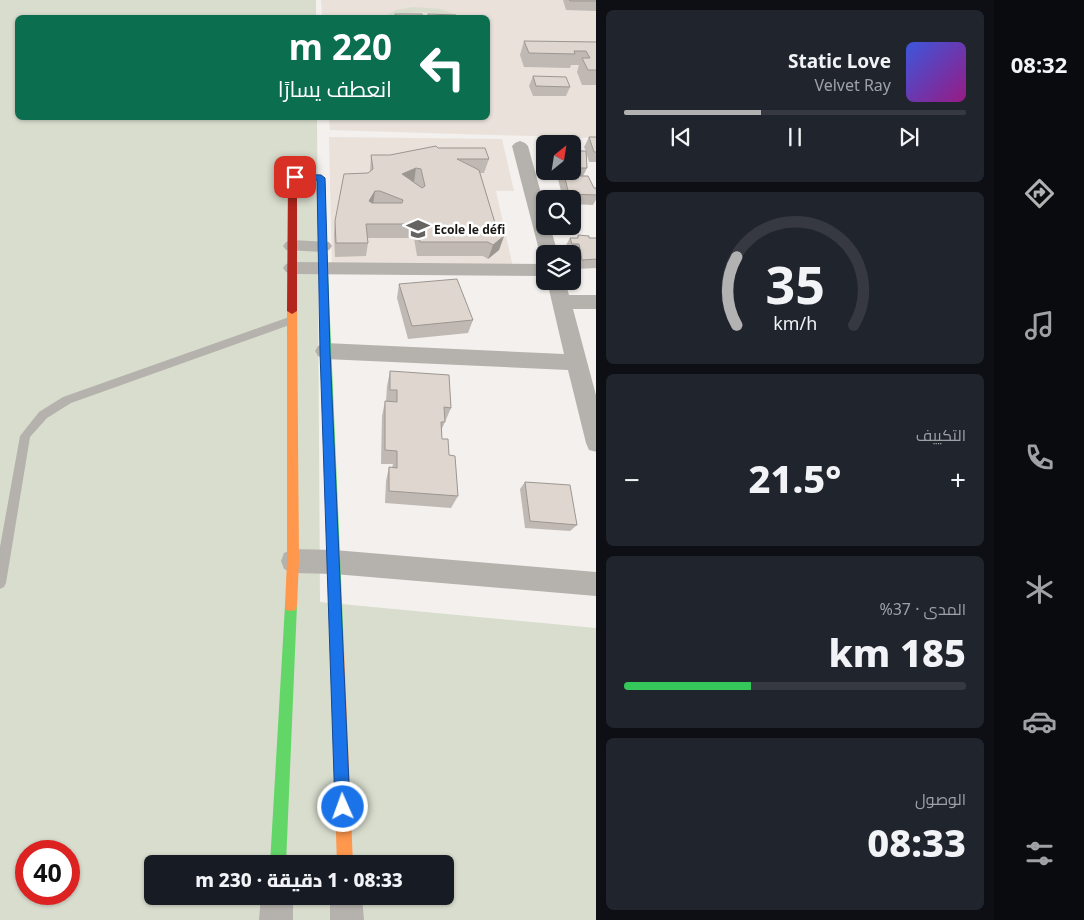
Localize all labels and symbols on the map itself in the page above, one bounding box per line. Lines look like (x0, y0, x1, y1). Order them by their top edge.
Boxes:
north arrow (536, 135, 581, 180)
pin (274, 156, 316, 198)
school or university icon: Ecole le défi (405, 216, 431, 242)
place label: Ecole le défi (434, 221, 505, 238)
position arrow (316, 780, 368, 832)
speed limit sign: 40 (15, 840, 80, 905)

